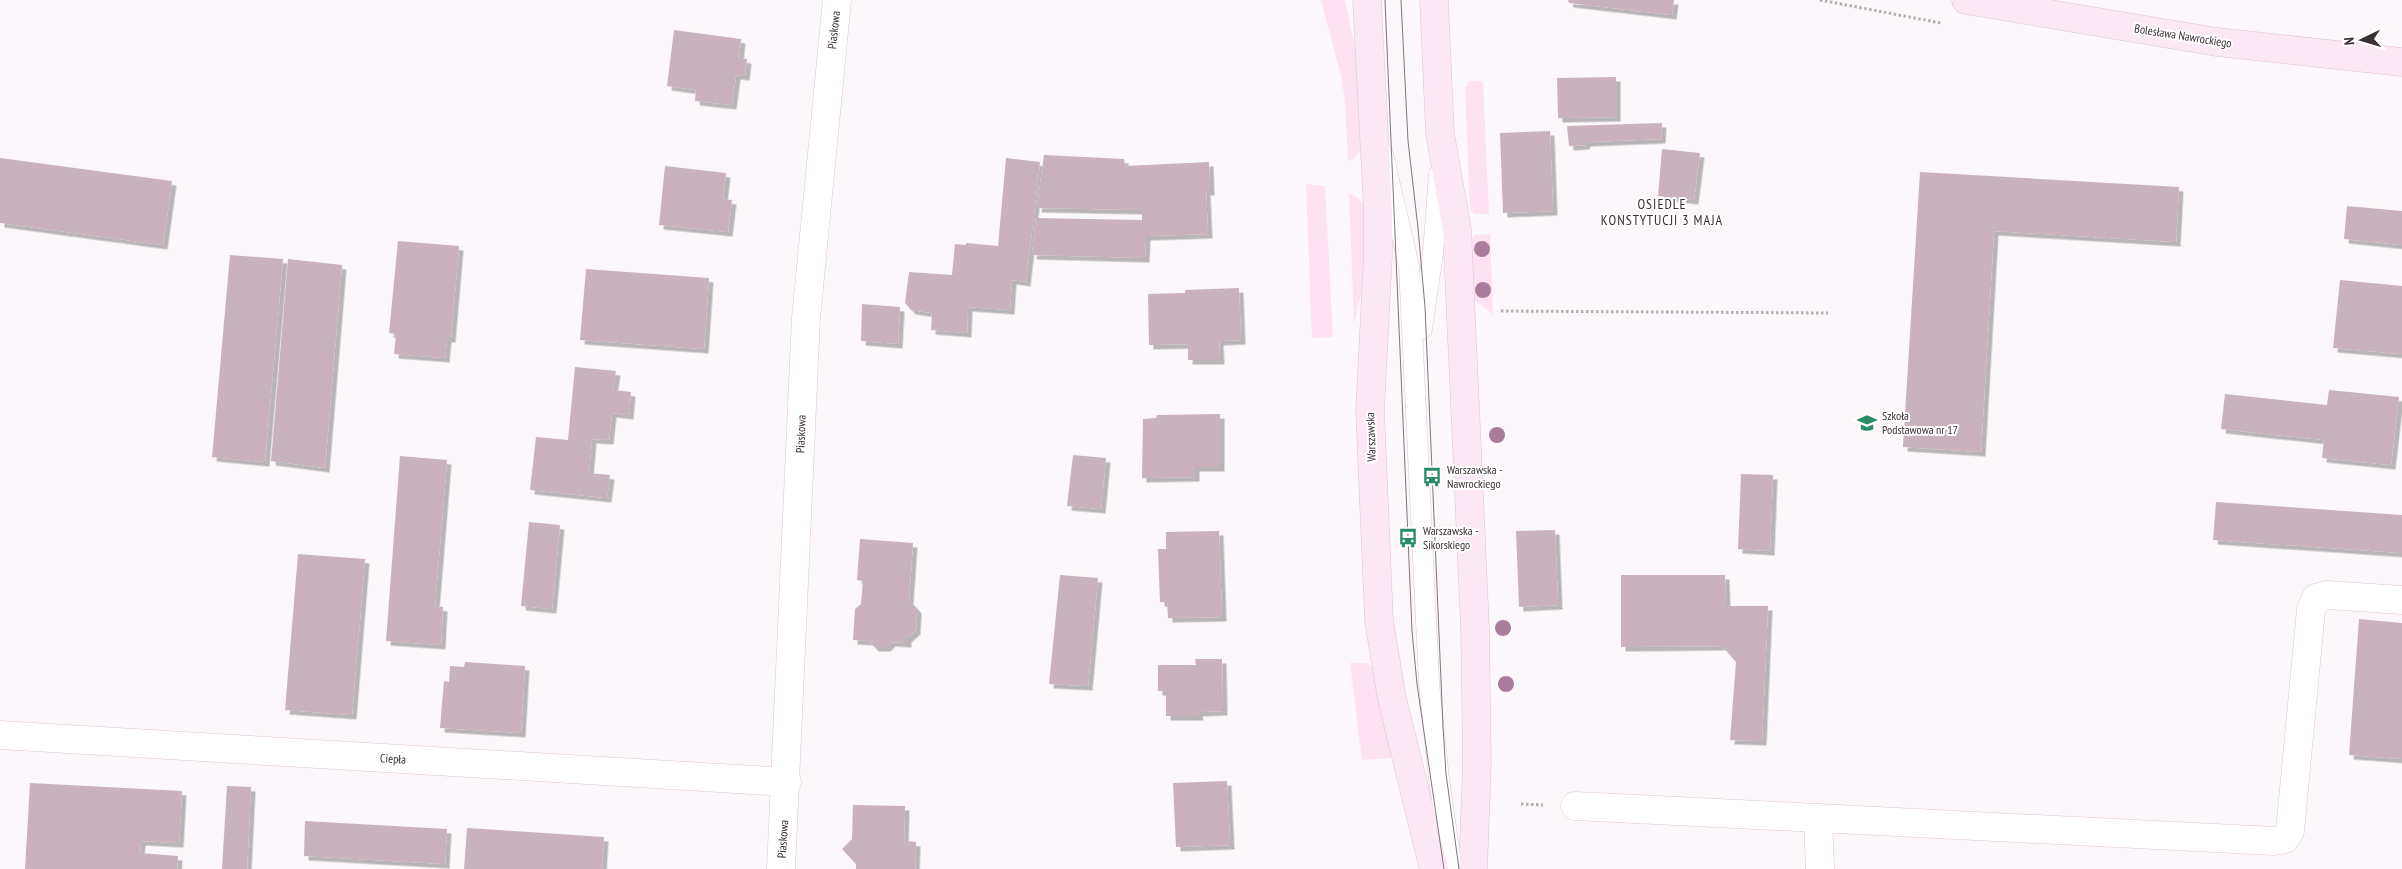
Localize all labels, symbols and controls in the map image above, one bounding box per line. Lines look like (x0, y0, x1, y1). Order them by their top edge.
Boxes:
street label: Piaskowa (824, 10, 843, 50)
north arrow (2337, 15, 2387, 65)
street label: Bolesława Nawrockiego (2133, 20, 2233, 51)
text: N (2340, 37, 2358, 46)
district label: OSIEDLE KONSTYTUCJI 3 MAJA (1601, 195, 1723, 229)
place label: Szkoła Podstawowa nr 17 (1882, 408, 1958, 437)
street label: Warszawska (1362, 412, 1379, 462)
school or university icon: Szkoła Podstawowa nr 17 (1856, 412, 1878, 434)
street label: Piaskowa (792, 414, 809, 453)
place label: Warszawska - Nawrockiego (1447, 462, 1502, 491)
bus stop icon: Warszawska - Nawrockiego (1421, 466, 1443, 488)
place label: Warszawska - Sikorskiego (1423, 523, 1478, 552)
bus stop icon: Warszawska - Sikorskiego (1397, 527, 1419, 549)
street label: Ciepła (380, 750, 407, 767)
street label: Piaskowa (774, 819, 791, 859)

